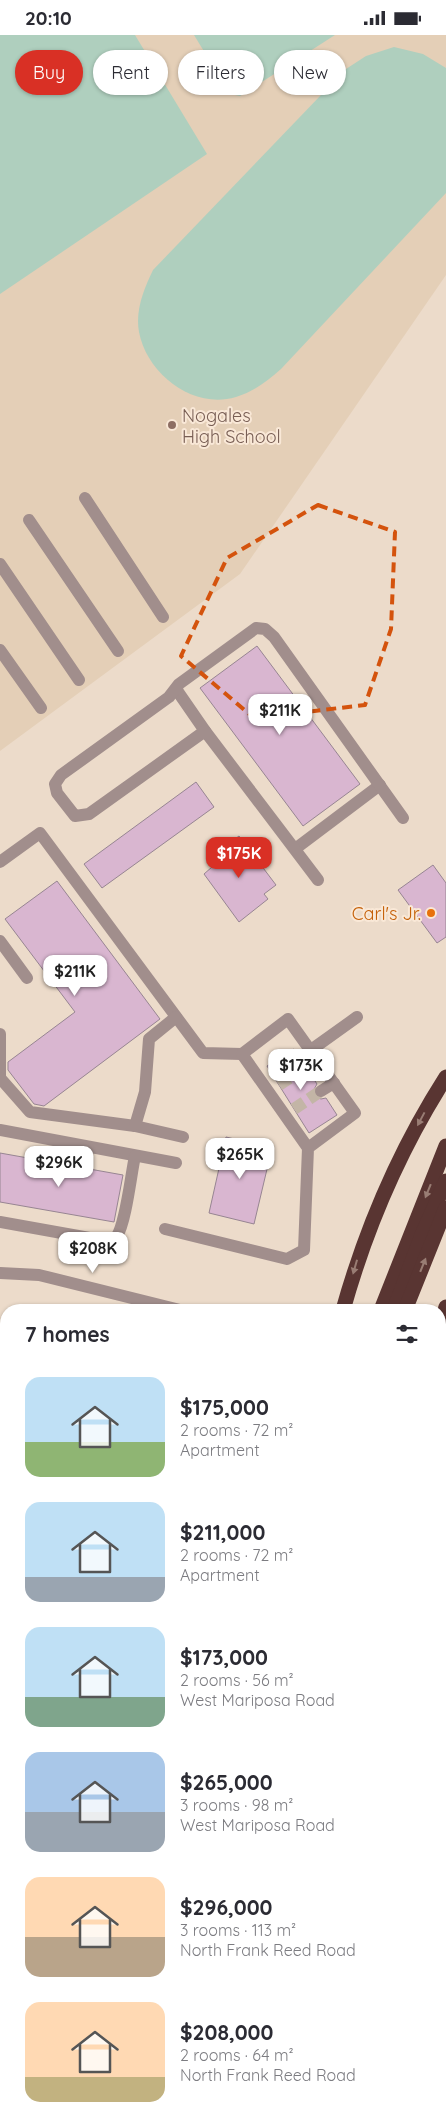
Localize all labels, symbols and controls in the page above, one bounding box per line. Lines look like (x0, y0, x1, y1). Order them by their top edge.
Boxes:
text: 20:10 (25, 6, 72, 30)
chip: Buy (15, 50, 83, 95)
chip: Rent (93, 50, 168, 95)
chip: Filters (178, 50, 264, 95)
chip: New (274, 50, 346, 95)
place label: Nogales High School (182, 404, 281, 448)
marker: Nogales High School (166, 419, 178, 431)
pin: $211K (245, 693, 315, 736)
text: $211K (259, 700, 301, 720)
pin: $175K (204, 837, 274, 879)
text: $175K (217, 843, 261, 863)
place label: Carl's Jr. (352, 902, 421, 925)
marker: Carl's Jr. (425, 907, 437, 919)
pin: $211K (40, 955, 110, 997)
text: $211K (54, 961, 96, 981)
pin: $173K (266, 1049, 336, 1091)
text: $173K (279, 1055, 323, 1075)
one-way arrow (417, 1112, 425, 1127)
pin: $265K (205, 1137, 275, 1180)
text: $265K (216, 1144, 264, 1164)
pin: $296K (24, 1145, 94, 1188)
text: $296K (35, 1152, 83, 1172)
one-way arrow (424, 1184, 432, 1199)
pin: $208K (58, 1231, 128, 1274)
text: $208K (69, 1238, 117, 1258)
one-way arrow (419, 1257, 427, 1272)
one-way arrow (351, 1260, 359, 1275)
icon: filters (393, 1320, 421, 1348)
text: 7 homes (25, 1321, 110, 1347)
text: $175,000 (180, 1394, 269, 1420)
icon: home (65, 1397, 125, 1457)
text: 2 rooms · 72 m² (180, 1420, 293, 1440)
text: Apartment (180, 1440, 260, 1460)
text: $211,000 (180, 1519, 265, 1545)
icon: home (65, 1522, 125, 1582)
text: 2 rooms · 72 m² (180, 1545, 293, 1565)
text: Apartment (180, 1565, 260, 1585)
text: $173,000 (180, 1644, 268, 1670)
icon: home (65, 1647, 125, 1707)
text: 2 rooms · 56 m² (180, 1670, 294, 1690)
text: West Mariposa Road (180, 1690, 335, 1710)
text: $265,000 (180, 1769, 273, 1795)
icon: home (65, 1772, 125, 1832)
text: 3 rooms · 98 m² (180, 1795, 293, 1815)
text: West Mariposa Road (180, 1815, 335, 1835)
text: $296,000 (180, 1894, 272, 1920)
icon: home (65, 1897, 125, 1957)
text: 3 rooms · 113 m² (180, 1920, 296, 1940)
text: North Frank Reed Road (180, 1940, 356, 1960)
text: $208,000 (180, 2019, 273, 2045)
icon: home (65, 2022, 125, 2082)
text: 2 rooms · 64 m² (180, 2045, 294, 2065)
text: North Frank Reed Road (180, 2065, 356, 2085)

